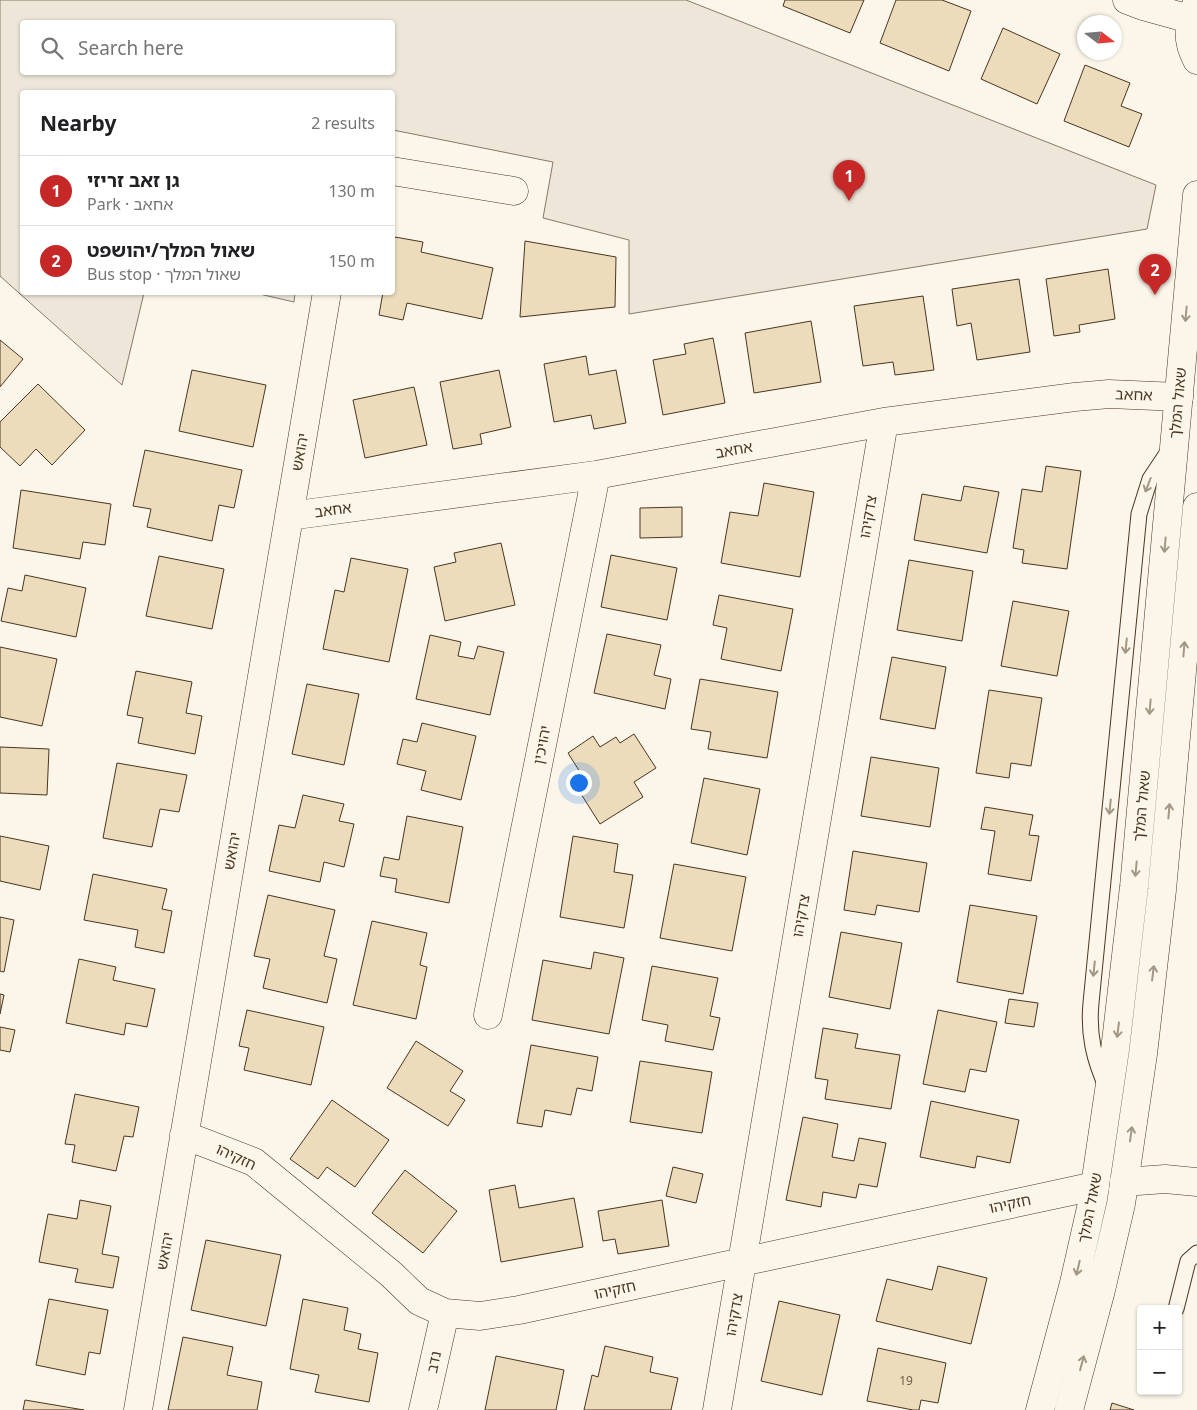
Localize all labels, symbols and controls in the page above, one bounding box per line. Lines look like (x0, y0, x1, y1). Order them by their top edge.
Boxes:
north arrow (1077, 15, 1122, 60)
search box (20, 20, 395, 75)
icon: search (38, 34, 66, 62)
text: Search here (78, 35, 184, 61)
text: Nearby (40, 109, 116, 137)
text: 2 results (311, 112, 375, 134)
pin: 1 (833, 160, 865, 201)
text: גן זאב זריזי (87, 167, 180, 193)
text: 1 (51, 180, 61, 202)
text: 130 m (328, 180, 375, 202)
text: Park · אחאב (87, 193, 173, 215)
text: שאול המלך/יהושפט (87, 237, 255, 263)
text: 2 (51, 250, 61, 272)
text: 150 m (328, 250, 375, 272)
pin: 2 (1139, 254, 1171, 295)
text: Bus stop · שאול המלך (87, 263, 241, 285)
one-way arrow (1181, 305, 1191, 321)
street label: שאול המלך (1164, 366, 1190, 439)
street label: אחאב (1115, 383, 1153, 405)
street label: יהואש (286, 431, 312, 472)
street label: אחאב (714, 436, 754, 462)
one-way arrow (1143, 477, 1152, 492)
street label: צדקיהו (853, 494, 881, 540)
street label: אחאב (313, 496, 353, 522)
one-way arrow (1160, 537, 1170, 553)
one-way arrow (1121, 637, 1131, 653)
one-way arrow (1179, 642, 1189, 658)
one-way arrow (1146, 699, 1155, 715)
street label: יהויכין (527, 724, 555, 766)
street label: שאול המלך (1128, 769, 1154, 842)
your location (566, 770, 592, 796)
one-way arrow (1105, 799, 1115, 815)
one-way arrow (1165, 803, 1174, 819)
street label: יהואש (218, 830, 244, 871)
one-way arrow (1131, 860, 1141, 876)
street label: צדקיהו (786, 893, 814, 939)
one-way arrow (1089, 961, 1099, 977)
one-way arrow (1148, 965, 1158, 981)
one-way arrow (1113, 1022, 1123, 1038)
one-way arrow (1127, 1126, 1137, 1142)
street label: חזקיהו (213, 1138, 260, 1174)
street label: שאול המלך (1072, 1171, 1106, 1245)
street label: חזקיהו (987, 1189, 1033, 1217)
street label: יהואש (151, 1230, 177, 1271)
one-way arrow (1073, 1259, 1082, 1275)
street label: חזקיהו (592, 1275, 638, 1303)
street label: צדקיהו (719, 1292, 747, 1338)
map controls (1137, 1305, 1182, 1395)
button: + (1137, 1305, 1182, 1350)
street label: נדב (421, 1349, 445, 1375)
button: − (1137, 1350, 1182, 1395)
one-way arrow (1078, 1355, 1087, 1371)
house number: 19 (899, 1372, 913, 1389)

